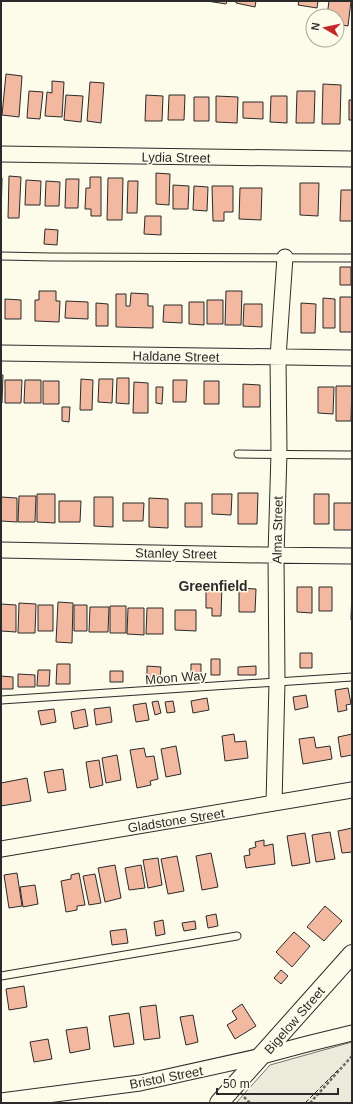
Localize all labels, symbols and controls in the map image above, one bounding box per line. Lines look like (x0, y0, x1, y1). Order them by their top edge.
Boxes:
north arrow (305, 8, 345, 48)
text: N (309, 22, 322, 31)
street label: Lydia Street (141, 149, 211, 166)
street label: Haldane Street (132, 348, 220, 365)
street label: Alma Street (269, 496, 286, 564)
street label: Stanley Street (135, 545, 217, 562)
district label: Greenfield (178, 578, 248, 594)
street label: Moon Way (145, 668, 208, 687)
street label: Gladstone Street (127, 805, 226, 836)
street label: Bigelow Street (261, 983, 328, 1057)
street label: Bristol Street (128, 1063, 204, 1092)
scale bar (217, 1070, 338, 1096)
text: 50 m (223, 1077, 250, 1091)

